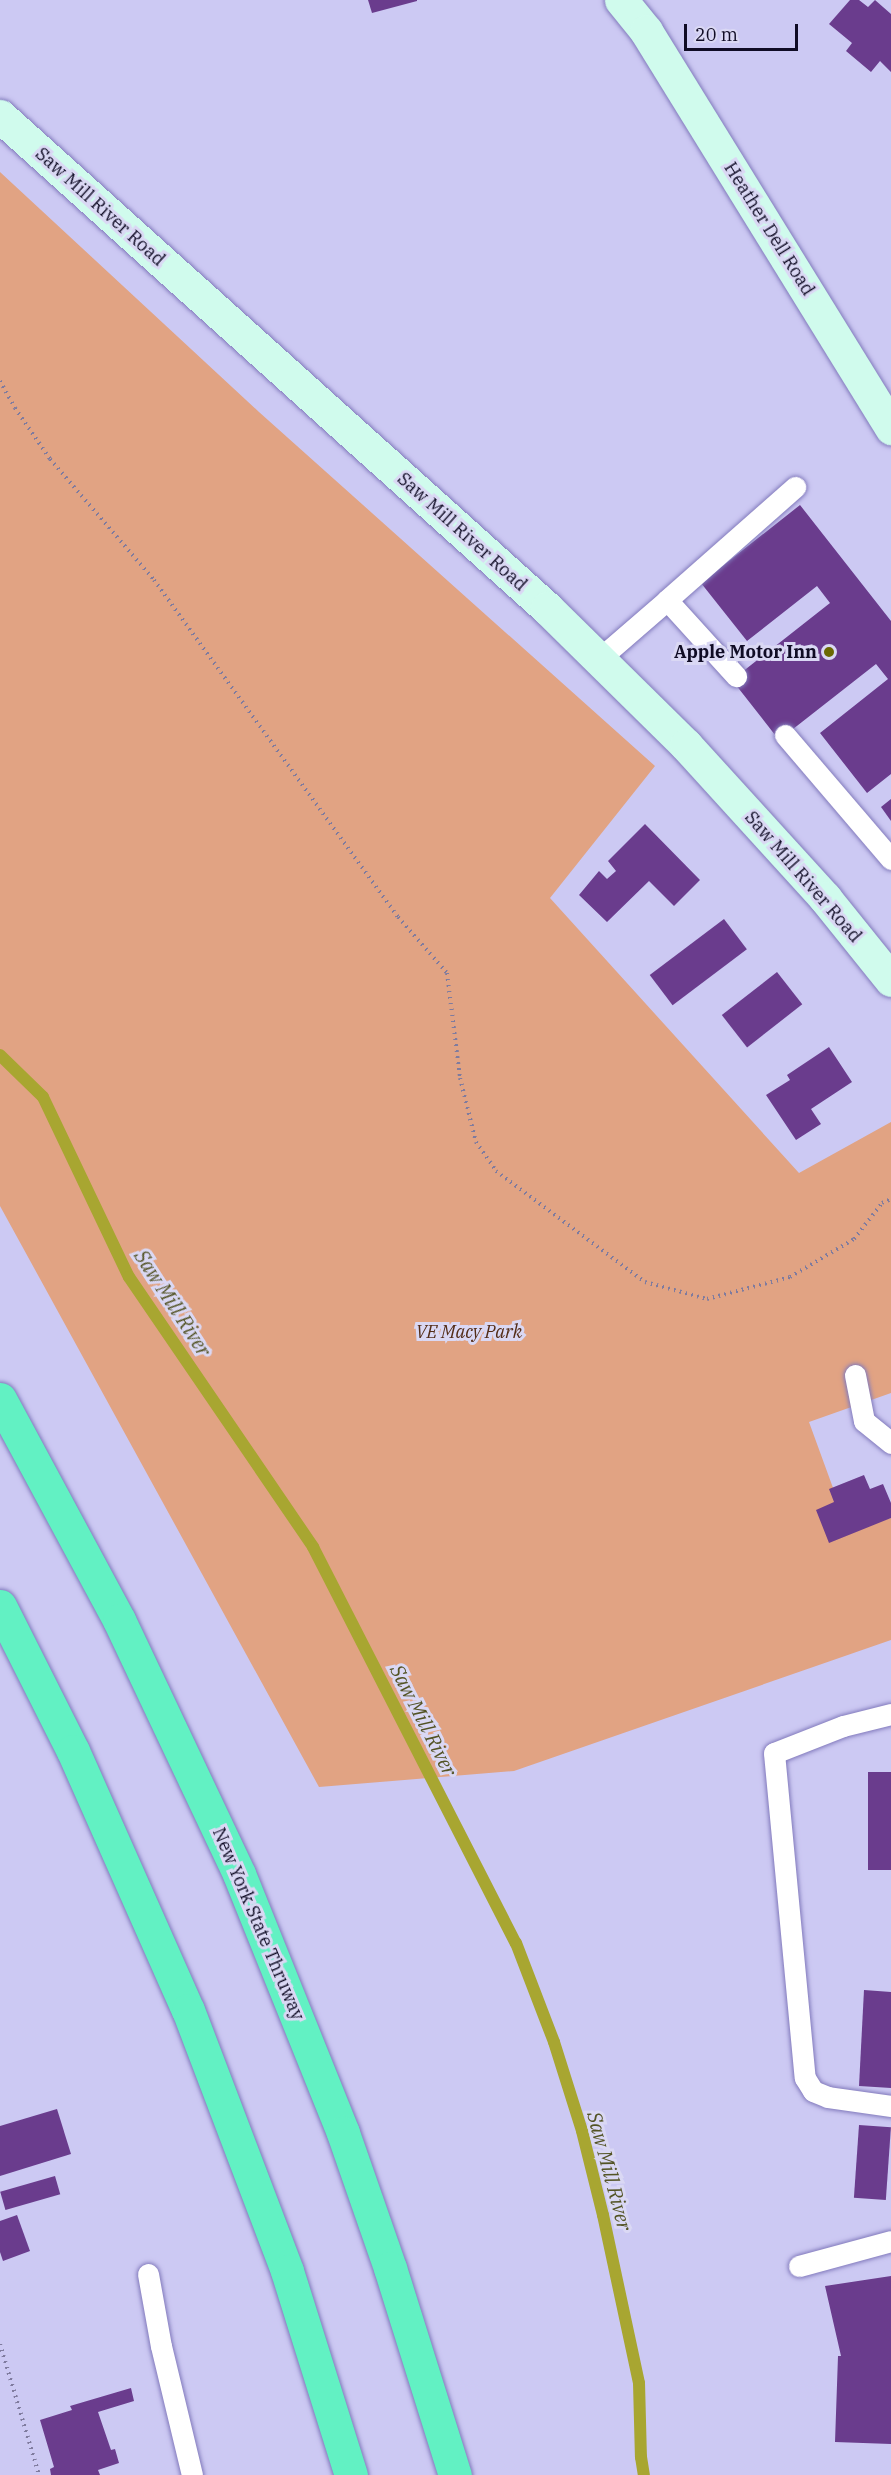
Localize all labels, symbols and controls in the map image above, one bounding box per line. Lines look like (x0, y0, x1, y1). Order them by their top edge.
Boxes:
scale bar (687, 12, 801, 50)
text: 20 m (695, 23, 738, 46)
street label: Saw Mill River Road (31, 143, 169, 271)
street label: Heather Dell Road (719, 158, 819, 300)
street label: Saw Mill River Road (393, 468, 531, 596)
place label: Apple Motor Inn (674, 641, 817, 663)
marker: Apple Motor Inn (822, 645, 836, 659)
street label: Saw Mill River Road (740, 807, 866, 947)
water label: Saw Mill River (130, 1245, 216, 1361)
park label: VE Macy Park (416, 1321, 522, 1343)
water label: Saw Mill River (386, 1660, 462, 1780)
street label: New York State Thruway (208, 1825, 308, 2023)
water label: Saw Mill River (583, 2109, 637, 2233)

